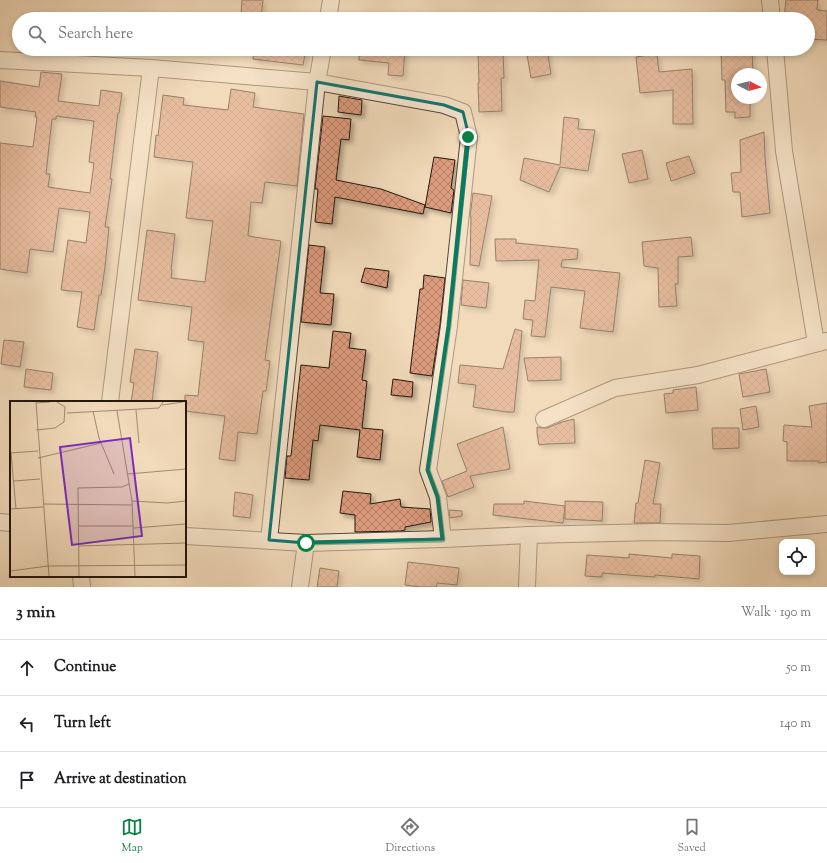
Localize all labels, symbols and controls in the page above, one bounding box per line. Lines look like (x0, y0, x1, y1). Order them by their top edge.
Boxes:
search box (12, 12, 815, 56)
icon: search (26, 23, 48, 45)
text: Search here (58, 24, 133, 45)
north arrow (731, 68, 767, 104)
route end (459, 128, 477, 146)
inset map (10, 401, 186, 577)
route start (297, 534, 315, 552)
map controls (779, 539, 815, 575)
button: locate (779, 539, 815, 575)
text: 3 min (16, 601, 55, 625)
text: Walk · 190 m (741, 604, 811, 622)
icon: ahead (16, 657, 38, 679)
text: Continue (54, 657, 116, 678)
text: 50 m (786, 659, 811, 677)
icon: left (16, 713, 38, 735)
text: Turn left (54, 713, 111, 734)
text: 140 m (780, 715, 811, 733)
icon: arrive (16, 769, 38, 791)
text: Arrive at destination (54, 769, 187, 790)
tab: Map (121, 816, 143, 856)
tab: Directions (386, 816, 435, 856)
tab: Saved (678, 816, 706, 856)

